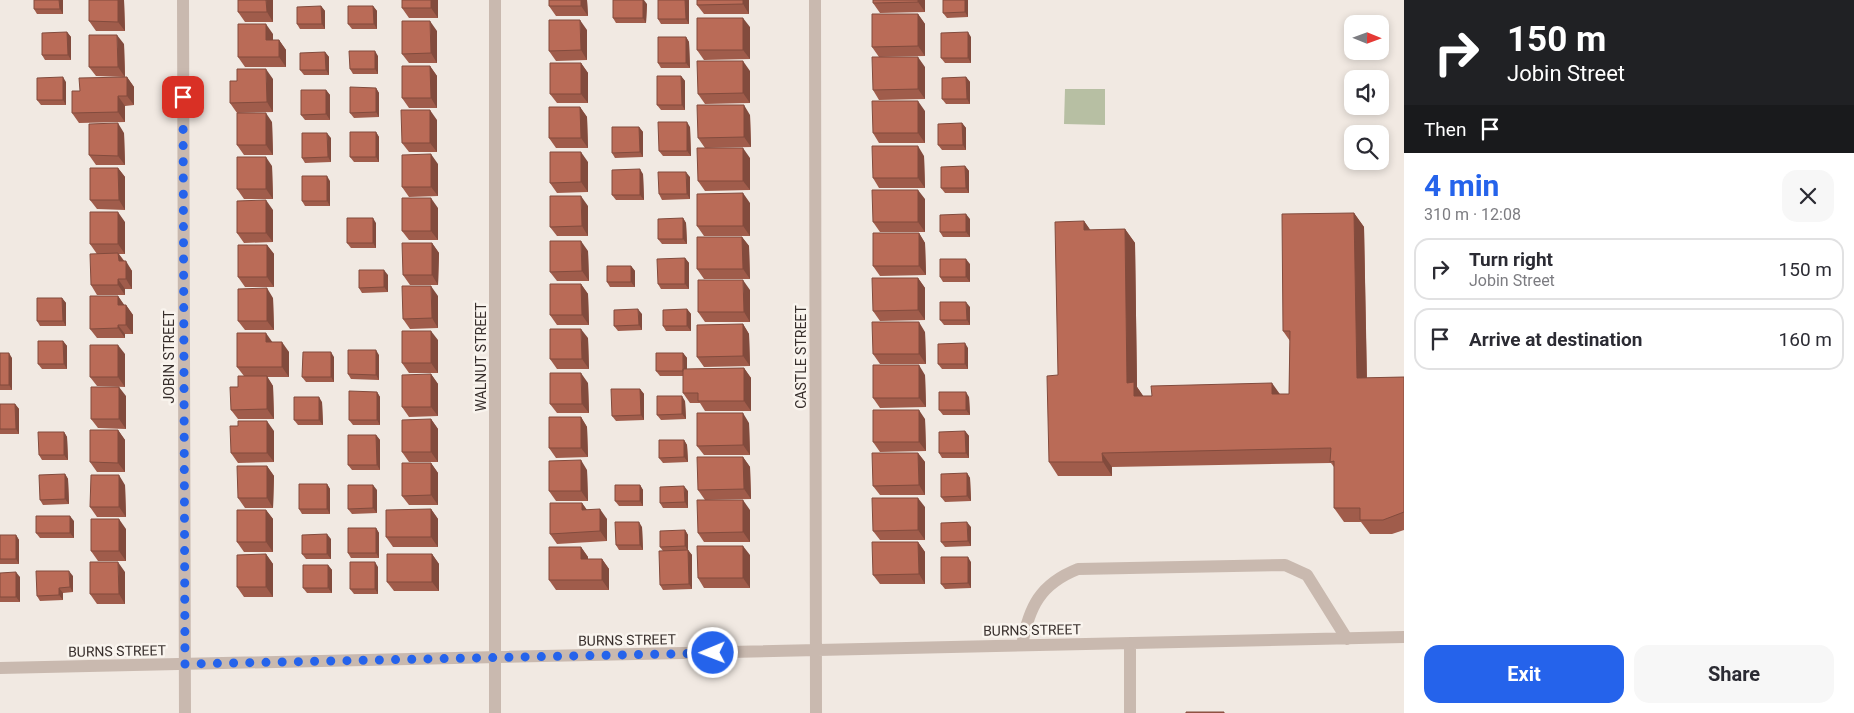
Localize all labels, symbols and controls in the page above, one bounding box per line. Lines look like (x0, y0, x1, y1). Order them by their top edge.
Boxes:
north arrow (1344, 15, 1389, 60)
map controls (1344, 15, 1389, 170)
text: 150 m (1507, 19, 1606, 60)
icon: right (1424, 20, 1489, 85)
text: Jobin Street (1507, 61, 1625, 86)
button: sound (1344, 70, 1389, 115)
pin (162, 76, 204, 118)
icon: arrive (169, 83, 197, 111)
icon: arrive (1476, 115, 1504, 143)
text: Then (1424, 118, 1466, 141)
button: search (1344, 125, 1389, 170)
text: 4 min (1424, 168, 1499, 203)
button: close (1782, 170, 1834, 222)
text: 310 m · 12:08 (1424, 205, 1521, 224)
text: Turn right (1469, 248, 1553, 271)
icon: right (1426, 255, 1454, 283)
text: 150 m (1779, 258, 1832, 281)
text: Jobin Street (1469, 271, 1555, 290)
street label: WALNUT STREET (473, 302, 489, 412)
street label: CASTLE STREET (793, 305, 809, 409)
street label: JOBIN STREET (161, 310, 177, 404)
icon: arrive (1426, 325, 1454, 353)
text: Arrive at destination (1469, 328, 1642, 351)
text: 160 m (1779, 328, 1832, 351)
street label: BURNS STREET (983, 621, 1082, 639)
position arrow (686, 626, 738, 678)
street label: BURNS STREET (578, 631, 677, 649)
street label: BURNS STREET (68, 642, 167, 660)
button: Exit (1424, 645, 1624, 703)
button: Share (1634, 645, 1834, 703)

